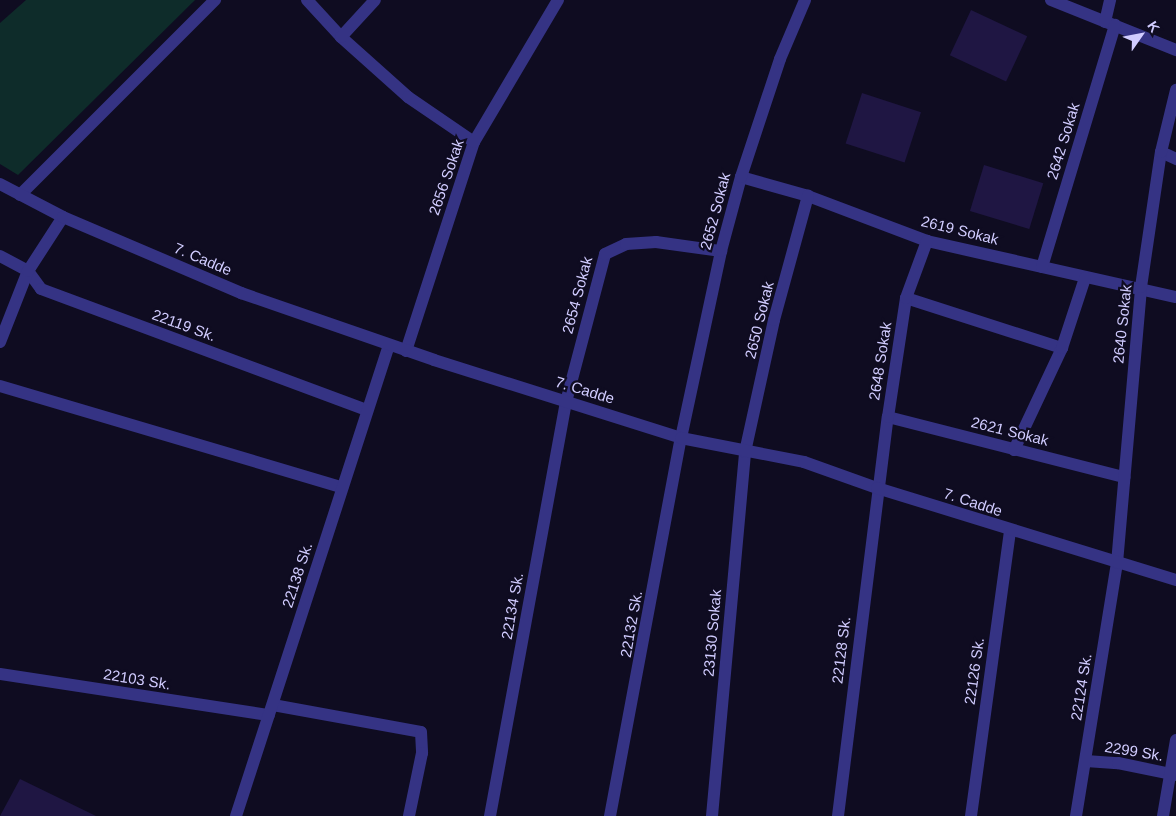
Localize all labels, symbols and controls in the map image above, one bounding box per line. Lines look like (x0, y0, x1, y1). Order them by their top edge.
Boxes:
north arrow (1116, 10, 1166, 60)
text: K (1144, 18, 1163, 35)
street label: 2642 Sokak (1043, 100, 1083, 182)
street label: 2656 Sokak (425, 137, 467, 217)
street label: 2652 Sokak (696, 170, 734, 252)
street label: 2619 Sokak (919, 212, 1001, 248)
street label: 7. Cadde (171, 239, 235, 279)
street label: 2654 Sokak (558, 254, 596, 336)
street label: 2650 Sokak (741, 279, 777, 361)
street label: 2640 Sokak (1109, 284, 1135, 364)
street label: 22119 Sk. (150, 305, 218, 345)
street label: 2648 Sokak (865, 320, 895, 402)
street label: 7. Cadde (553, 372, 617, 408)
street label: 2621 Sokak (969, 413, 1051, 449)
street label: 7. Cadde (941, 484, 1005, 520)
street label: 22138 Sk. (278, 540, 316, 610)
street label: 22134 Sk. (497, 571, 527, 641)
street label: 22132 Sk. (616, 589, 646, 659)
street label: 23130 Sokak (699, 589, 725, 677)
street label: 22128 Sk. (828, 615, 854, 685)
street label: 22126 Sk. (960, 636, 988, 706)
street label: 22124 Sk. (1067, 652, 1095, 722)
street label: 22103 Sk. (102, 665, 172, 693)
street label: 2299 Sk. (1103, 737, 1165, 765)

